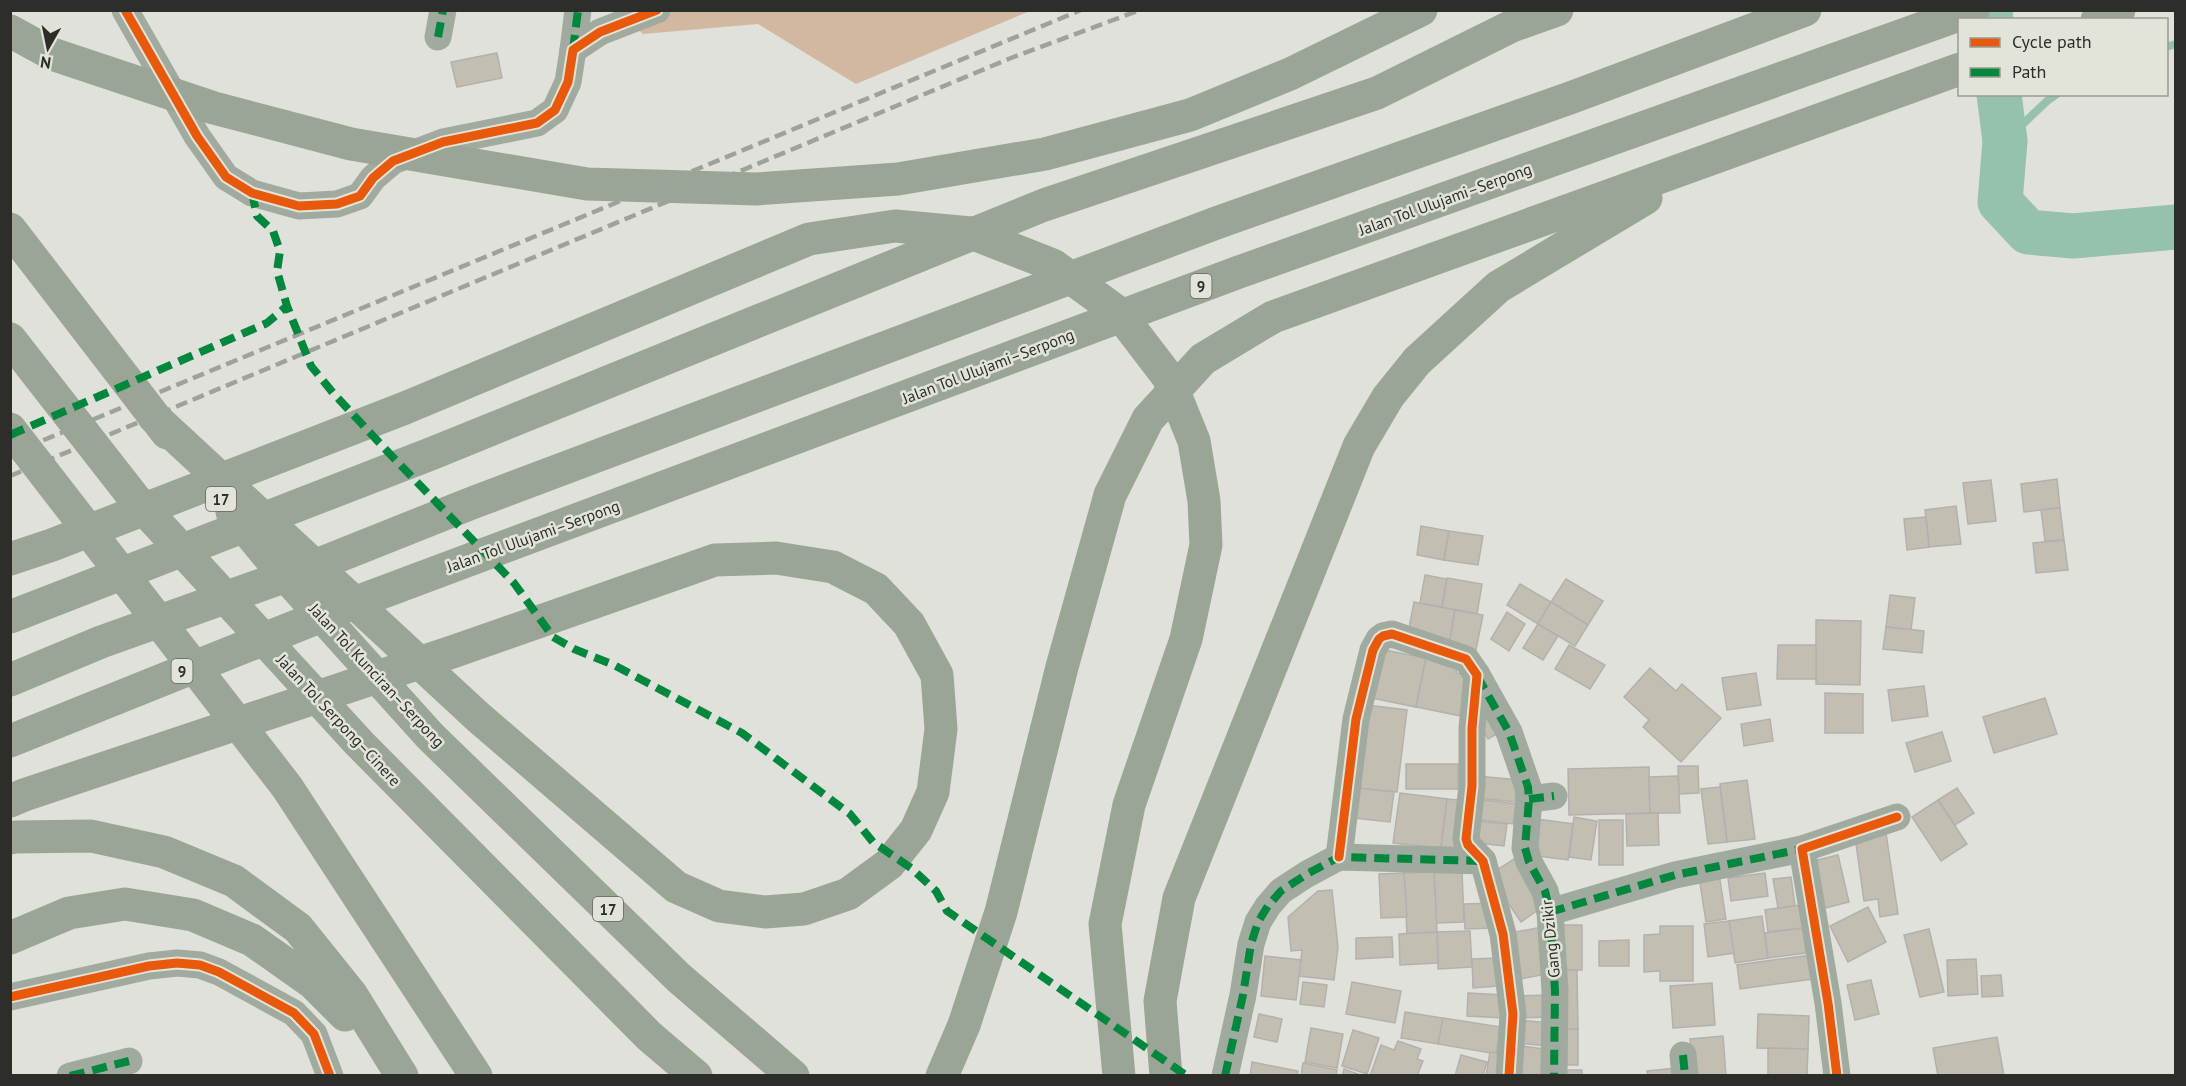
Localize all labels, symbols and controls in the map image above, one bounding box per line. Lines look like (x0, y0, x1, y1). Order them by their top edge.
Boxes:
north arrow (18, 18, 78, 78)
legend (1958, 18, 2168, 96)
text: Cycle path (2012, 30, 2092, 53)
text: N (39, 52, 52, 74)
text: Path (2012, 60, 2046, 83)
street label: Jalan Tol Ulujami–Serpong (1355, 158, 1534, 240)
road number: 9 (1190, 274, 1212, 298)
street label: Jalan Tol Ulujami–Serpong (898, 324, 1077, 408)
road number: 17 (206, 487, 236, 511)
street label: Jalan Tol Ulujami–Serpong (443, 495, 622, 577)
street label: Jalan Tol Kunciran–Serpong (304, 598, 449, 751)
street label: Jalan Tol Serpong–Cinere (272, 649, 405, 790)
road number: 9 (172, 659, 192, 683)
road number: 17 (593, 897, 623, 921)
street label: Gang Dzikir (1536, 898, 1564, 979)

